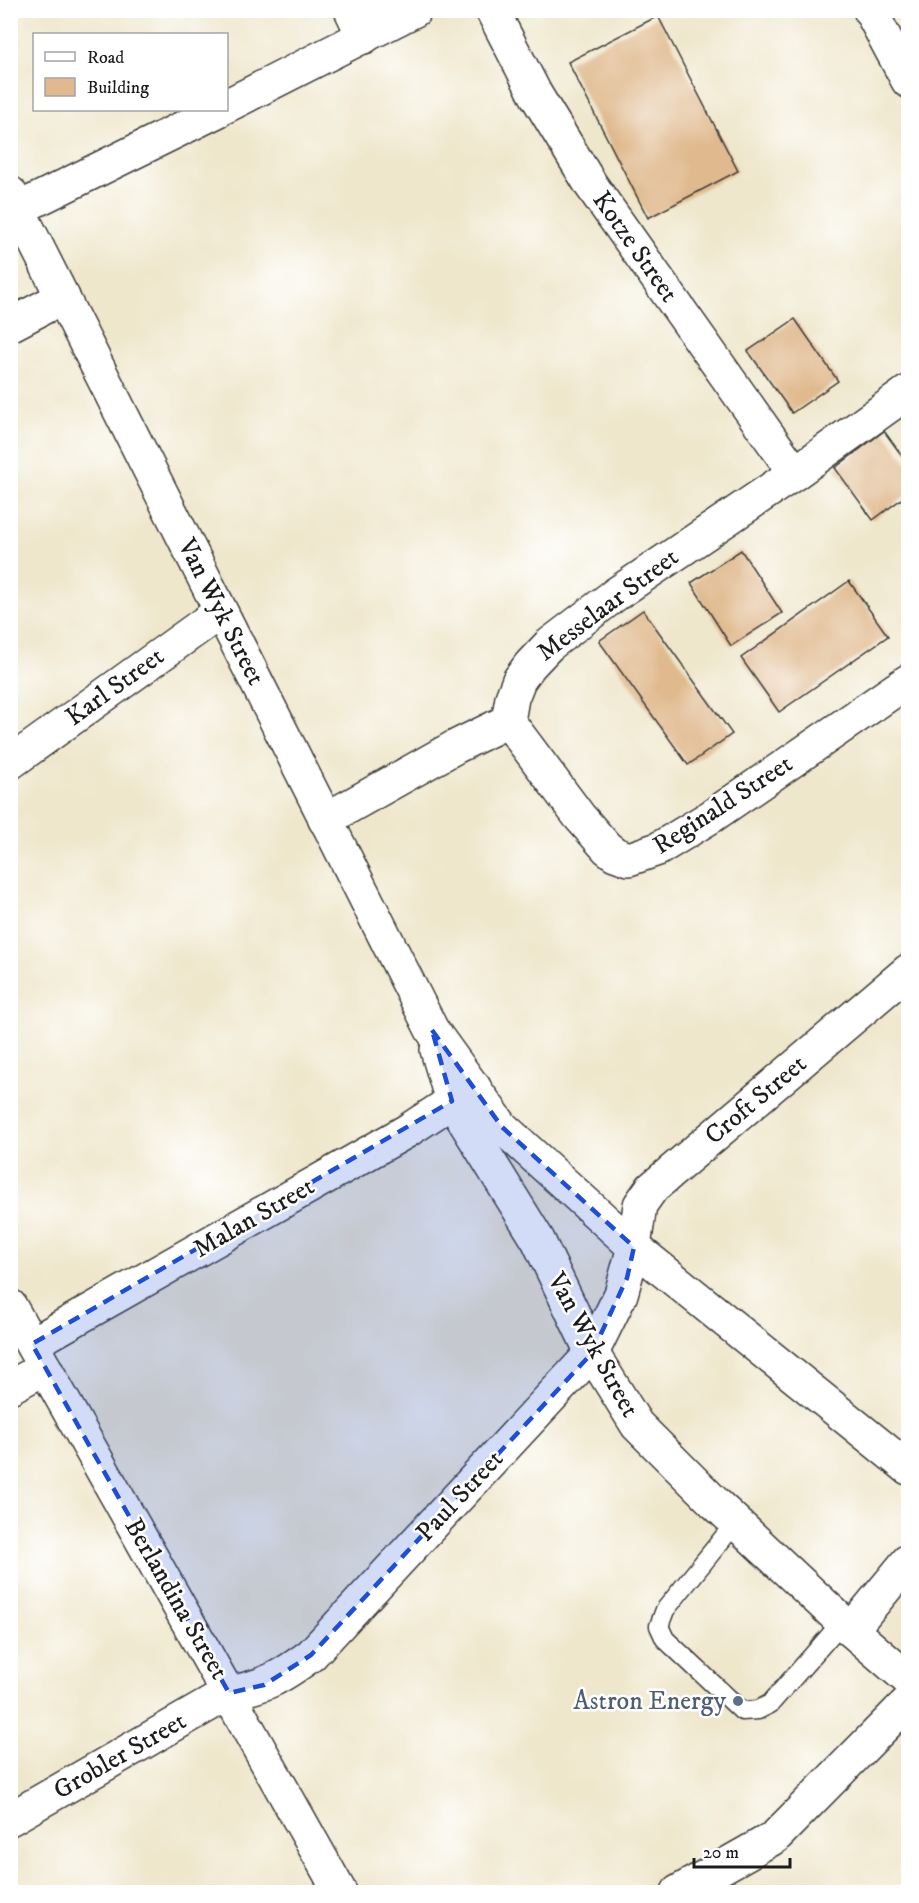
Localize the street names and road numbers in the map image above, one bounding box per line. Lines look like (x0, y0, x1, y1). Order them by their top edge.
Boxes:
street label: Kotze Street (585, 185, 685, 309)
street label: Van Wyk Street (169, 532, 272, 691)
street label: Messelaar Street (531, 541, 685, 669)
street label: Karl Street (59, 640, 171, 734)
street label: Reginald Street (647, 748, 799, 862)
street label: Croft Street (698, 1048, 814, 1152)
street label: Malan Street (188, 1170, 320, 1266)
street label: Van Wyk Street (539, 1266, 646, 1423)
street label: Paul Street (409, 1443, 511, 1549)
street label: Berlandina Street (117, 1513, 235, 1685)
street label: Grobler Street (48, 1705, 192, 1807)

